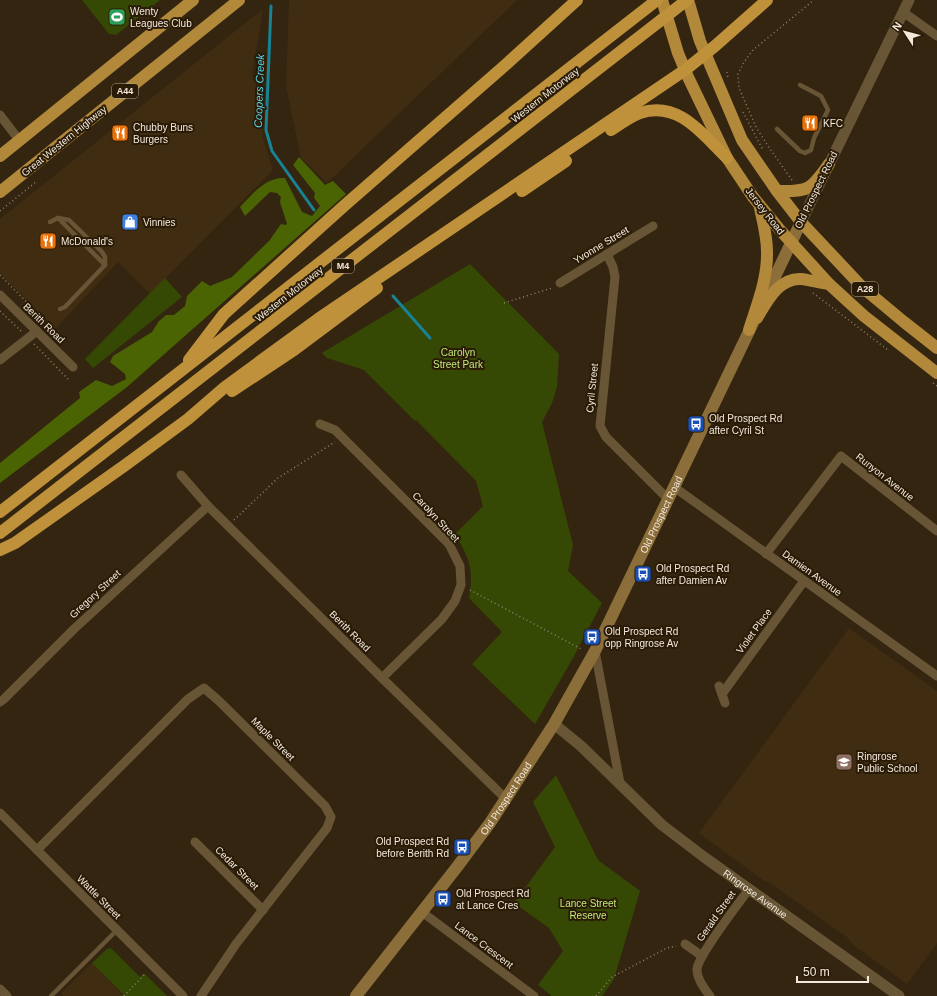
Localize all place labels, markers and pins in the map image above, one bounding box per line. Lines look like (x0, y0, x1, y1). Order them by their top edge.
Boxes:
place label: Wenty Leagues Club (130, 6, 192, 29)
sports icon: Wenty Leagues Club (107, 7, 127, 27)
restaurant icon: KFC (800, 113, 820, 133)
place label: KFC (823, 118, 843, 129)
place label: Chubby Buns Burgers (133, 122, 193, 145)
restaurant icon: Chubby Buns Burgers (110, 123, 130, 143)
shop icon: Vinnies (120, 212, 140, 232)
place label: Vinnies (143, 217, 176, 228)
restaurant icon: McDonald's (38, 231, 58, 251)
place label: McDonald's (61, 236, 113, 247)
place label: Old Prospect Rd after Cyril St (709, 413, 782, 436)
bus stop icon: Old Prospect Rd after Cyril St (686, 414, 706, 434)
place label: Old Prospect Rd after Damien Av (656, 563, 729, 586)
bus stop icon: Old Prospect Rd after Damien Av (633, 564, 653, 584)
place label: Old Prospect Rd opp Ringrose Av (605, 626, 678, 649)
bus stop icon: Old Prospect Rd opp Ringrose Av (582, 627, 602, 647)
place label: Ringrose Public School (857, 751, 918, 774)
school or university icon: Ringrose Public School (834, 752, 854, 772)
place label: Old Prospect Rd before Berith Rd (376, 836, 449, 859)
bus stop icon: Old Prospect Rd before Berith Rd (452, 837, 472, 857)
place label: Old Prospect Rd at Lance Cres (456, 888, 529, 911)
bus stop icon: Old Prospect Rd at Lance Cres (433, 889, 453, 909)

